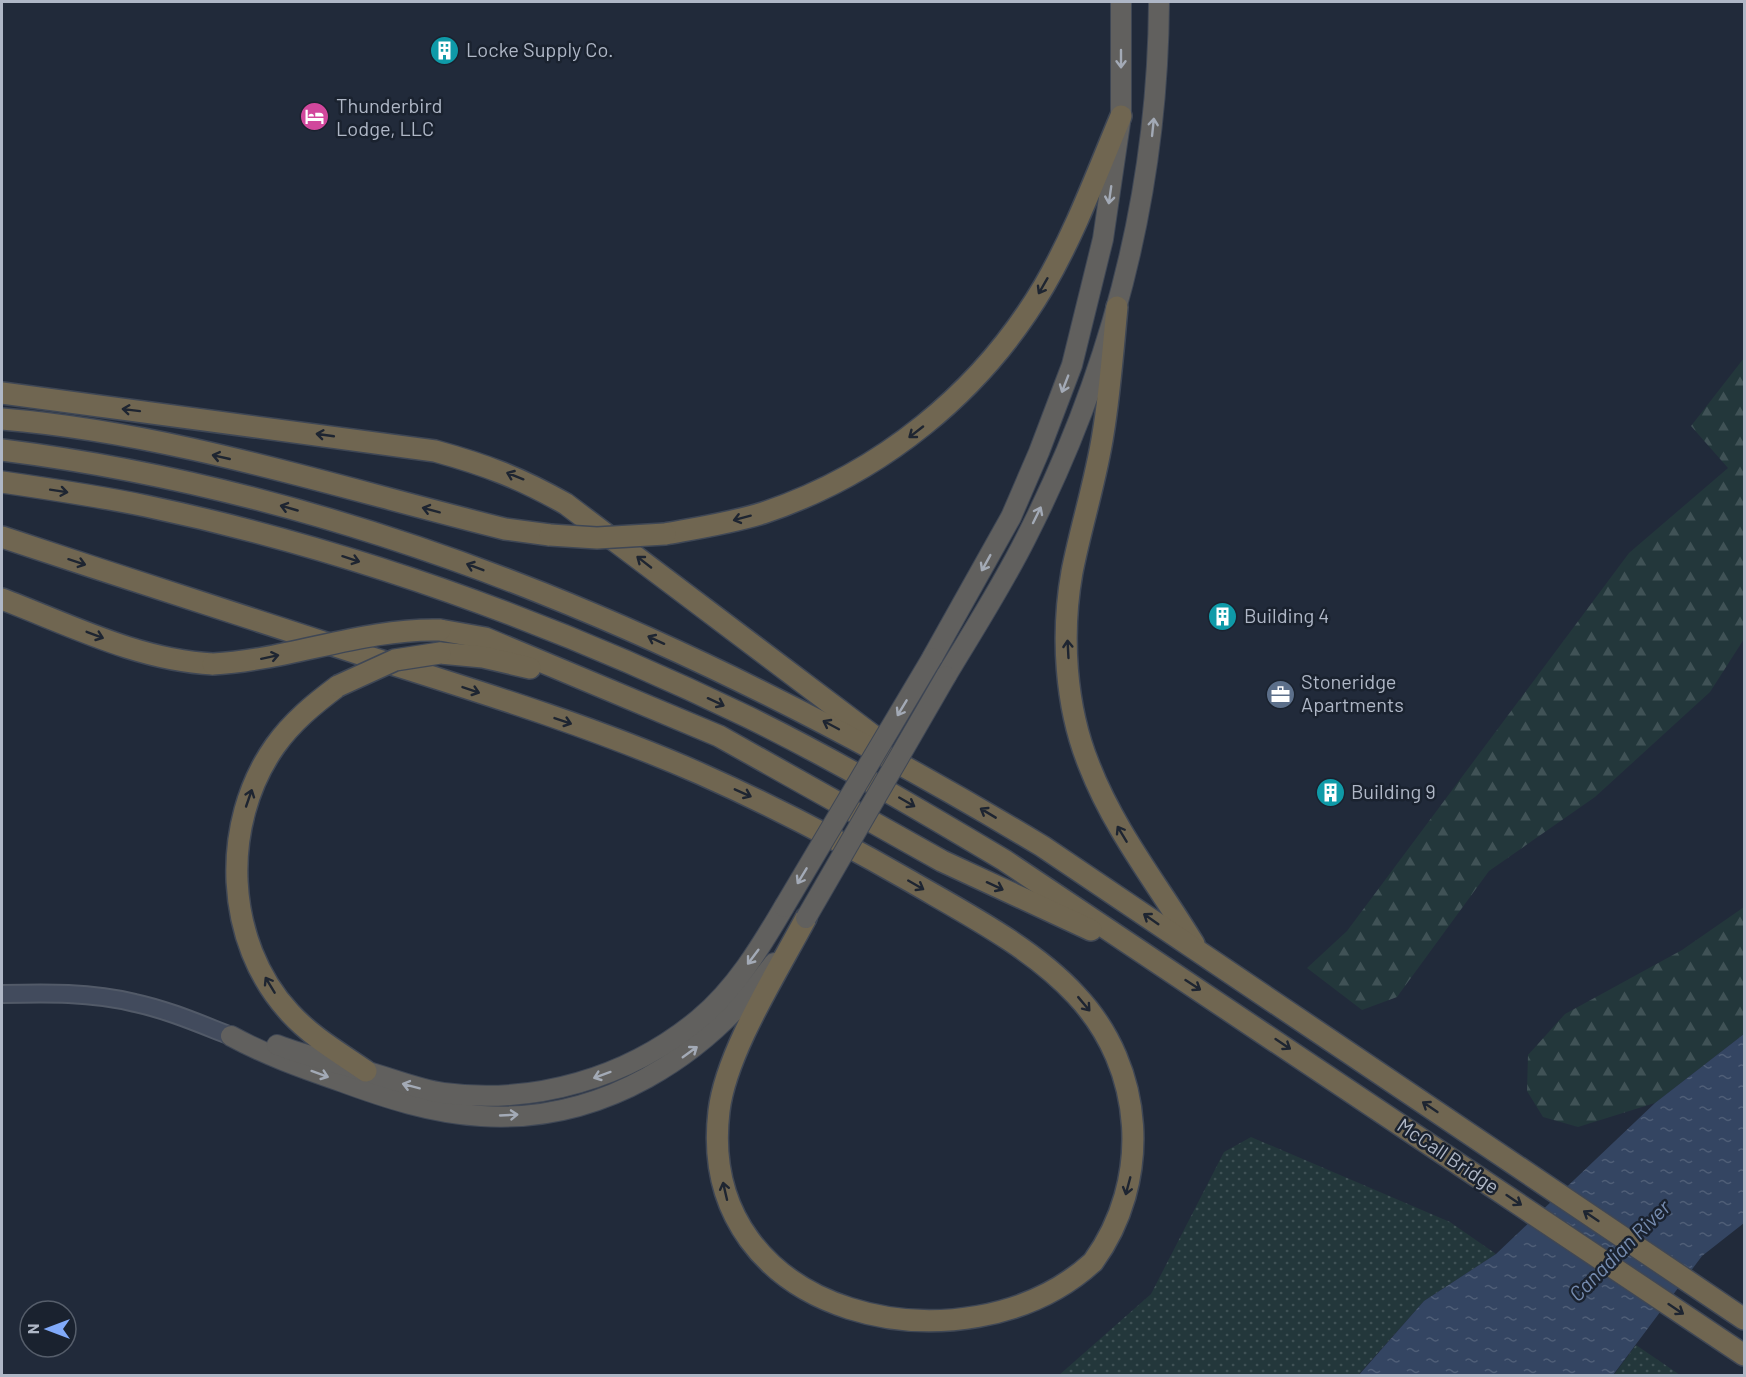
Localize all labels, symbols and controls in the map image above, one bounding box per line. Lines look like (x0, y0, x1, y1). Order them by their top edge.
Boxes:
building icon: Locke Supply Co. (429, 34, 461, 66)
place label: Locke Supply Co. (466, 37, 614, 61)
one-way arrow (1115, 48, 1127, 68)
place label: Thunderbird Lodge, LLC (336, 93, 443, 140)
hotel icon: Thunderbird Lodge, LLC (299, 101, 331, 133)
one-way arrow (1148, 117, 1159, 137)
one-way arrow (1104, 185, 1115, 204)
one-way arrow (1037, 277, 1049, 294)
one-way arrow (1058, 375, 1069, 393)
one-way arrow (122, 405, 142, 416)
one-way arrow (908, 425, 924, 438)
one-way arrow (315, 429, 335, 440)
one-way arrow (212, 451, 232, 462)
one-way arrow (506, 470, 524, 481)
one-way arrow (49, 485, 69, 496)
one-way arrow (280, 502, 299, 513)
one-way arrow (422, 504, 441, 516)
one-way arrow (1032, 507, 1043, 525)
one-way arrow (733, 513, 752, 524)
one-way arrow (980, 553, 991, 571)
one-way arrow (341, 554, 360, 565)
one-way arrow (637, 555, 653, 568)
one-way arrow (67, 557, 86, 568)
one-way arrow (466, 560, 485, 571)
building icon: Building 4 (1207, 600, 1239, 632)
place label: Building 4 (1244, 603, 1329, 627)
one-way arrow (86, 630, 104, 641)
one-way arrow (647, 633, 665, 645)
one-way arrow (1062, 640, 1073, 660)
one-way arrow (260, 651, 280, 662)
place label: Stoneridge Apartments (1301, 669, 1404, 716)
office icon: Stoneridge Apartments (1264, 678, 1296, 710)
one-way arrow (461, 685, 480, 696)
one-way arrow (706, 697, 724, 708)
one-way arrow (895, 699, 907, 716)
one-way arrow (553, 716, 571, 727)
one-way arrow (823, 719, 840, 731)
building icon: Building 9 (1314, 776, 1346, 808)
place label: Building 9 (1351, 779, 1436, 803)
one-way arrow (734, 788, 752, 800)
one-way arrow (245, 789, 256, 808)
one-way arrow (898, 796, 915, 808)
one-way arrow (980, 807, 997, 819)
one-way arrow (1116, 826, 1128, 843)
one-way arrow (796, 867, 808, 884)
one-way arrow (907, 879, 924, 891)
one-way arrow (986, 880, 1004, 892)
one-way arrow (1144, 913, 1160, 925)
one-way arrow (747, 949, 760, 965)
one-way arrow (263, 977, 275, 994)
one-way arrow (1184, 979, 1201, 991)
one-way arrow (1077, 996, 1091, 1011)
one-way arrow (1274, 1038, 1291, 1050)
one-way arrow (681, 1046, 697, 1058)
one-way arrow (310, 1069, 328, 1080)
one-way arrow (593, 1070, 612, 1081)
one-way arrow (401, 1079, 420, 1091)
one-way arrow (1422, 1101, 1438, 1113)
one-way arrow (498, 1110, 518, 1121)
street label: McCall Bridge (1393, 1112, 1504, 1198)
one-way arrow (1122, 1176, 1133, 1195)
one-way arrow (719, 1182, 730, 1201)
one-way arrow (1506, 1194, 1522, 1206)
water label: Canadian River (1563, 1194, 1675, 1306)
one-way arrow (1584, 1210, 1600, 1222)
north arrow (18, 1299, 78, 1359)
one-way arrow (1667, 1303, 1684, 1315)
text: N (23, 1324, 42, 1334)

